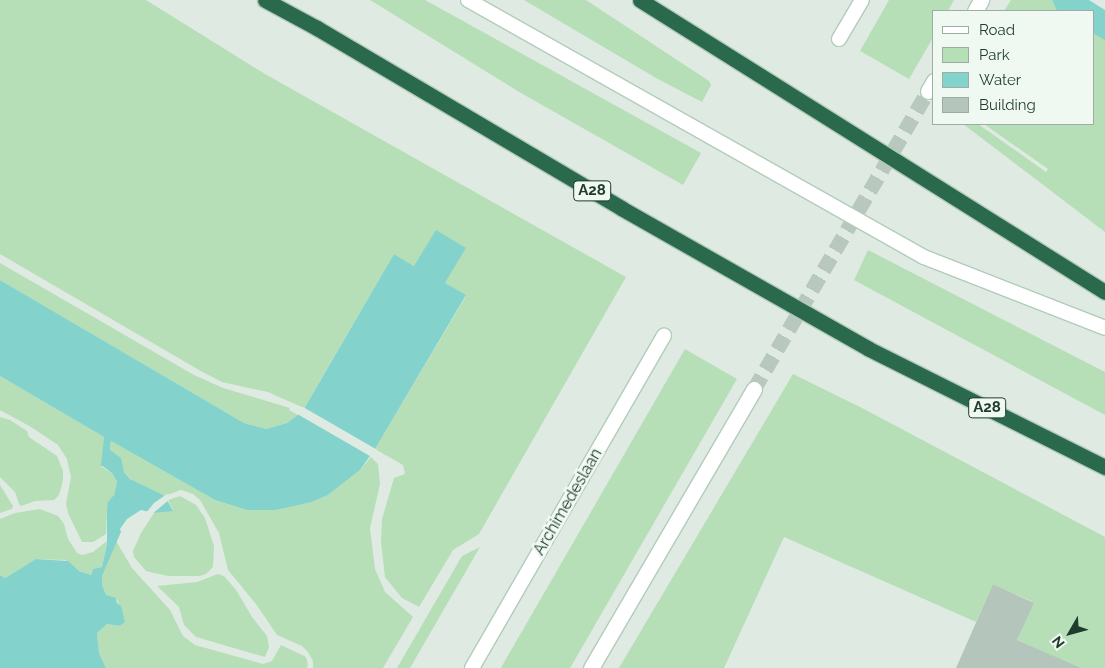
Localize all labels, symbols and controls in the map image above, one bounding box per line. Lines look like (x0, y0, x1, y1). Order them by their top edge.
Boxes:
legend (932, 10, 1095, 125)
text: Road (979, 21, 1015, 39)
text: Park (979, 46, 1010, 64)
text: Water (979, 71, 1021, 89)
text: Building (979, 96, 1036, 114)
road number: A28 (572, 178, 612, 204)
road number: A28 (967, 396, 1007, 420)
street label: Archimedeslaan (530, 445, 606, 559)
north arrow (1045, 608, 1095, 658)
text: N (1049, 633, 1068, 651)

